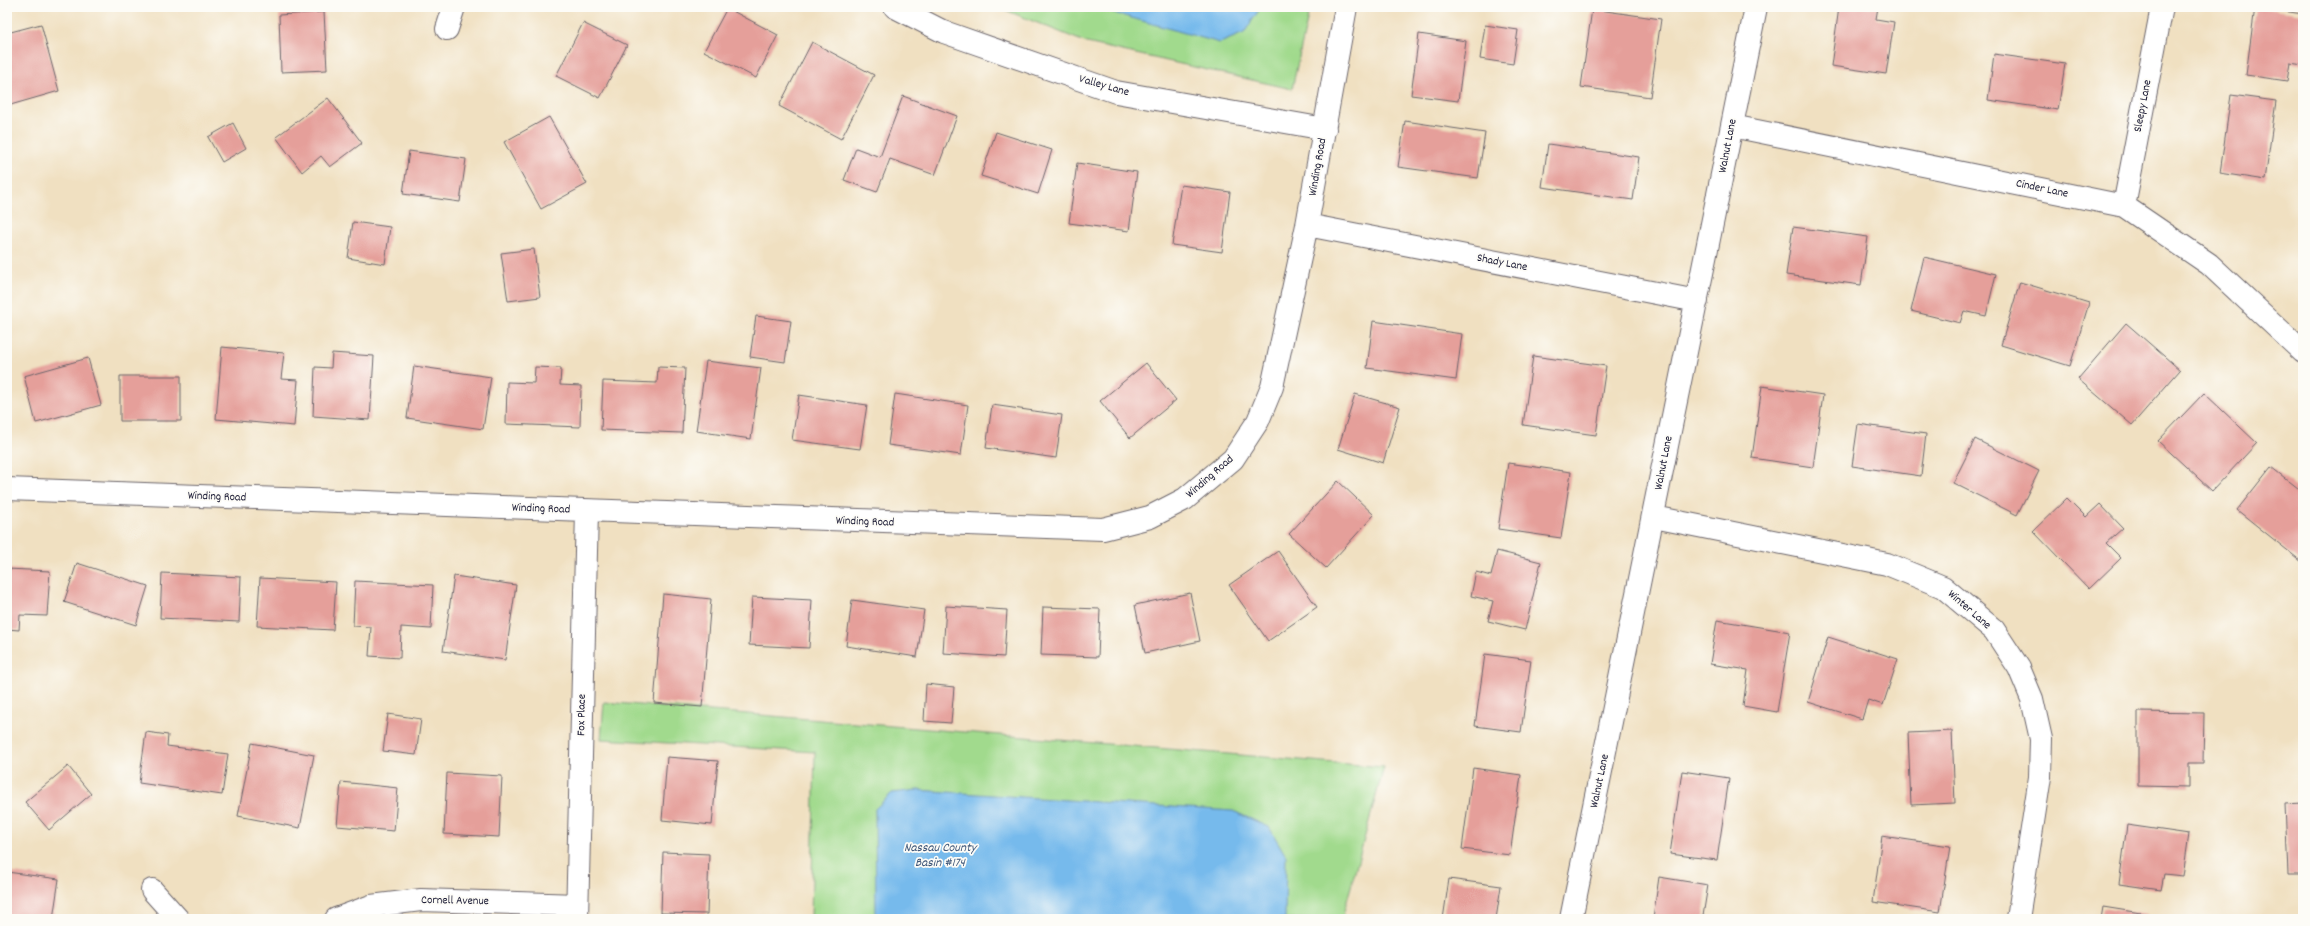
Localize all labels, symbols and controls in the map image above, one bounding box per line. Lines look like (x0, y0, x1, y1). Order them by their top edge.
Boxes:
street label: Valley Lane (1077, 71, 1131, 101)
street label: Sleepy Lane (2130, 78, 2156, 134)
street label: Walnut Lane (1714, 118, 1742, 174)
street label: Winding Road (1305, 137, 1331, 197)
street label: Cinder Lane (2014, 175, 2070, 203)
street label: Shady Lane (1475, 250, 1529, 276)
street label: Walnut Lane (1650, 435, 1678, 491)
street label: Winding Road (1182, 451, 1238, 503)
street label: Winding Road (187, 487, 247, 507)
street label: Winding Road (511, 499, 571, 519)
street label: Winding Road (835, 512, 895, 532)
street label: Winter Lane (1943, 586, 1995, 634)
street label: Fox Place (573, 694, 591, 736)
street label: Walnut Lane (1586, 753, 1614, 809)
water label: Nassau County Basin #174 (904, 839, 978, 873)
street label: Cornell Avenue (421, 892, 489, 910)

